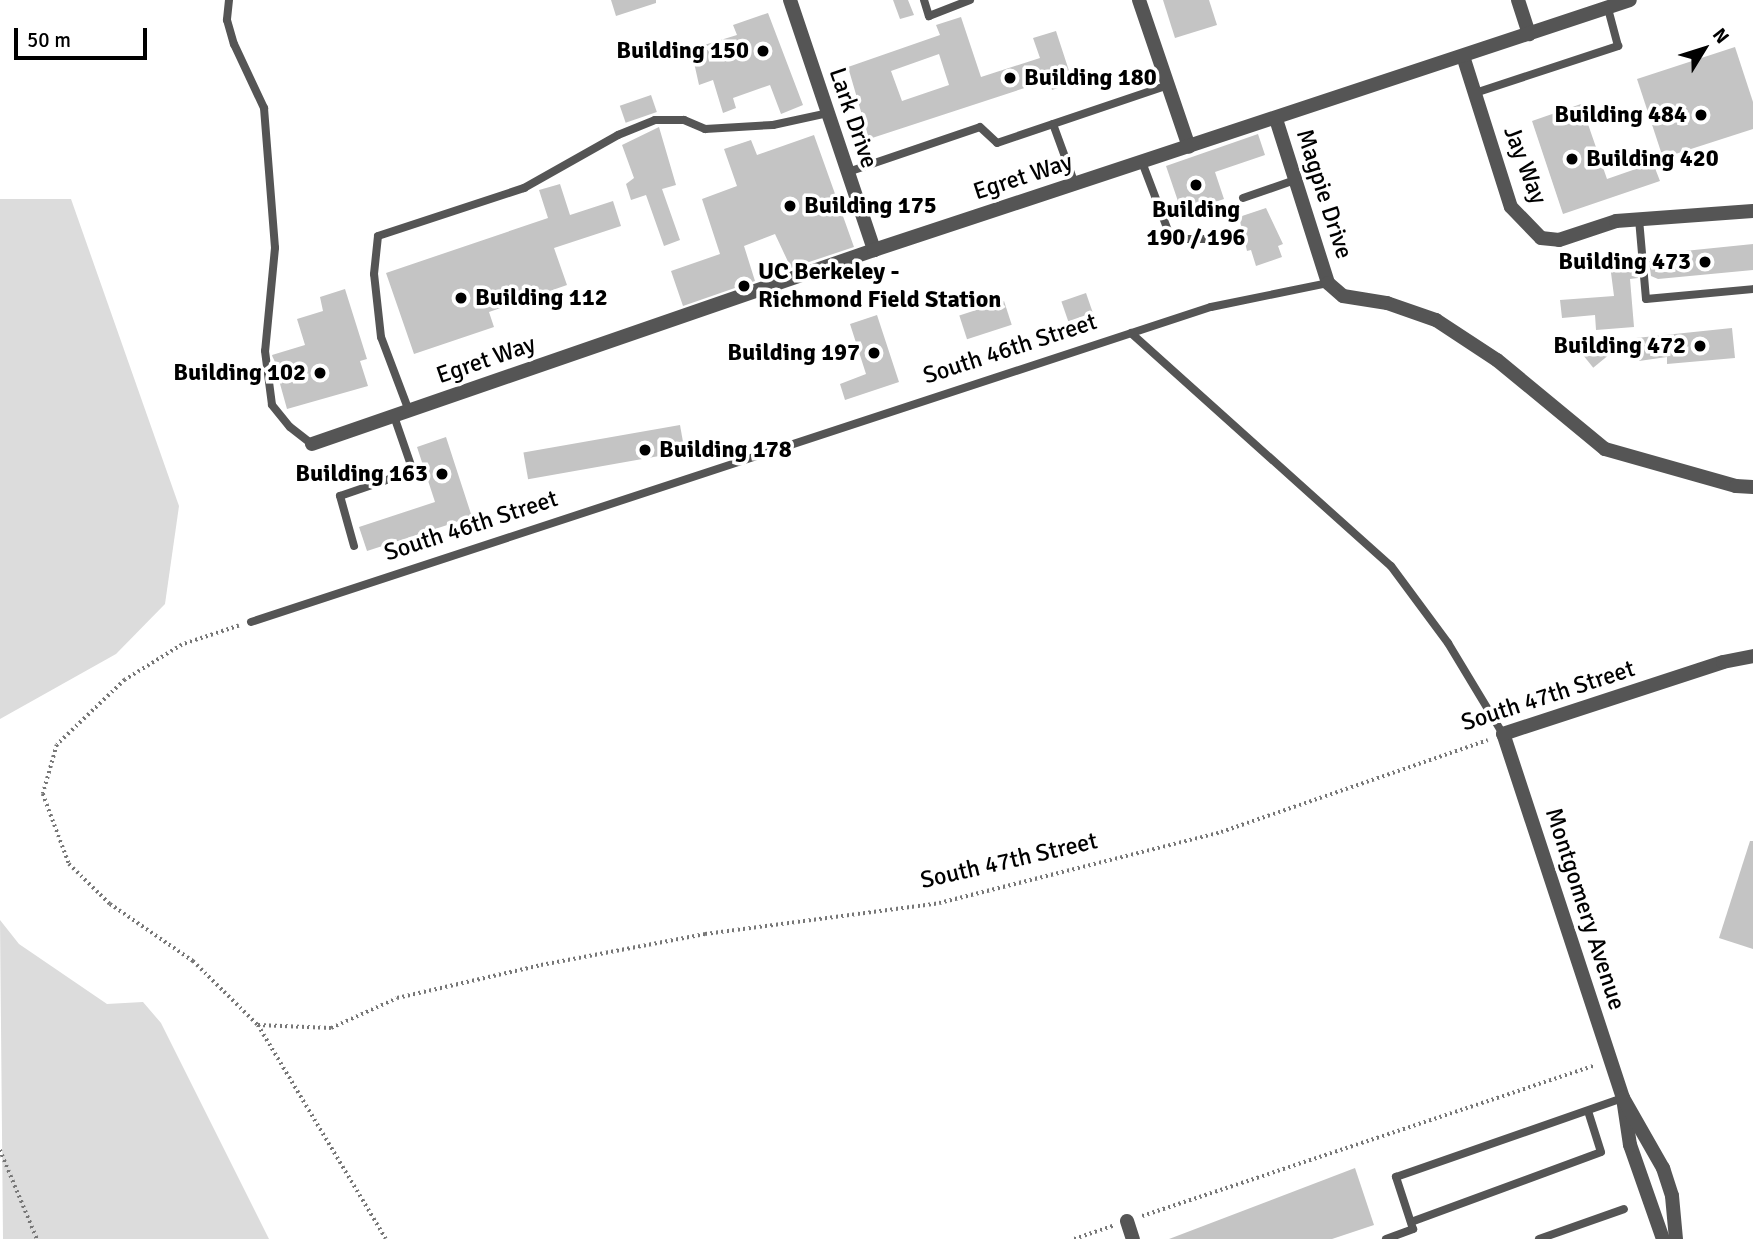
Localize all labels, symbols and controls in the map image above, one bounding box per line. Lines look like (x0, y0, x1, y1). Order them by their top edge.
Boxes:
scale bar (18, 14, 150, 58)
north arrow (1669, 14, 1739, 84)
text: N (1707, 23, 1734, 49)
text: 50 m (27, 27, 71, 53)
place label: Building 150 (616, 37, 749, 65)
marker: Building 150 (755, 43, 771, 59)
street label: Lark Drive (822, 64, 884, 172)
place label: Building 180 (1024, 64, 1157, 92)
marker: Building 180 (1002, 70, 1018, 86)
place label: Building 484 (1554, 101, 1687, 129)
marker: Building 484 (1693, 107, 1709, 123)
street label: Jay Way (1497, 122, 1553, 208)
street label: Magpie Drive (1290, 126, 1358, 262)
place label: Building 420 (1586, 145, 1719, 173)
street label: Egret Way (970, 147, 1076, 207)
marker: Building 420 (1564, 151, 1580, 167)
marker: Building 190 / 196 (1188, 177, 1204, 193)
place label: Building 175 (804, 192, 937, 220)
place label: Building 190 / 196 (1146, 196, 1246, 252)
marker: Building 175 (782, 198, 798, 214)
place label: Building 473 (1558, 248, 1691, 276)
marker: Building 473 (1697, 254, 1713, 270)
place label: UC Berkeley - Richmond Field Station (758, 258, 1001, 314)
marker: UC Berkeley - Richmond Field Station (736, 278, 752, 294)
place label: Building 112 (475, 284, 608, 312)
marker: Building 112 (453, 290, 469, 306)
street label: South 46th Street (920, 307, 1100, 391)
street label: Egret Way (433, 330, 539, 390)
place label: Building 472 (1553, 332, 1686, 360)
marker: Building 472 (1692, 338, 1708, 354)
place label: Building 197 (727, 339, 860, 367)
marker: Building 197 (866, 345, 882, 361)
place label: Building 102 (173, 359, 306, 387)
marker: Building 102 (312, 365, 328, 381)
place label: Building 178 (659, 436, 792, 464)
marker: Building 178 (637, 442, 653, 458)
place label: Building 163 (295, 460, 428, 488)
marker: Building 163 (434, 466, 450, 482)
street label: South 46th Street (381, 484, 561, 568)
street label: South 47th Street (1458, 654, 1638, 738)
street label: Montgomery Avenue (1539, 804, 1631, 1014)
street label: South 47th Street (918, 827, 1100, 895)

